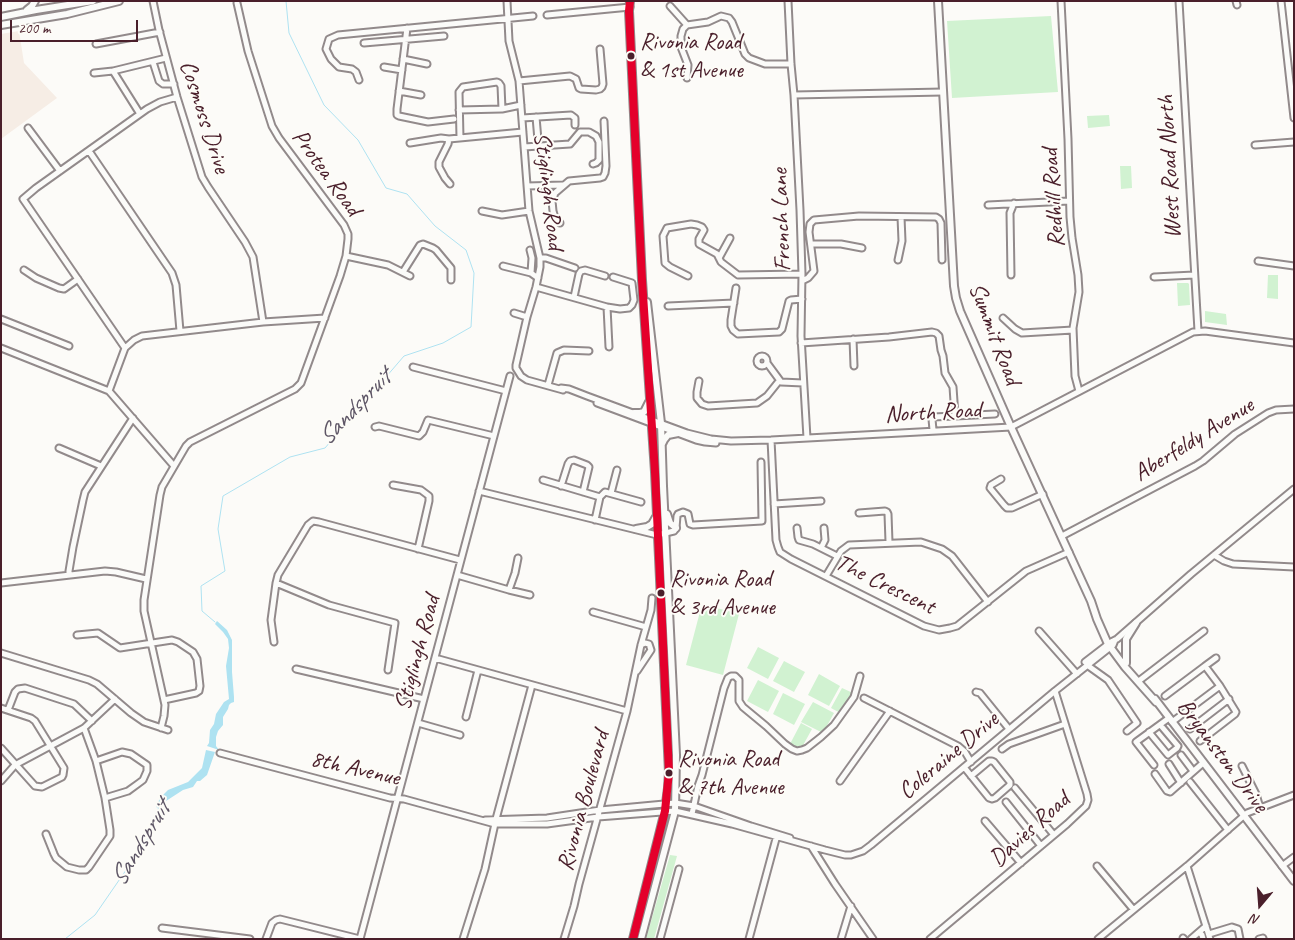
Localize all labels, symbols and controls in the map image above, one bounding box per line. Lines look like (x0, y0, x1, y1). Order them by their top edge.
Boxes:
scale bar (12, 10, 140, 42)
text: 200 m (18, 19, 50, 38)
place label: Rivonia Road & 1st Avenue (640, 29, 743, 83)
marker: Rivonia Road & 1st Avenue (626, 51, 636, 61)
street label: Cosmoss Drive (172, 57, 236, 177)
street label: West Road North (1152, 95, 1188, 239)
street label: Protea Road (285, 124, 367, 222)
street label: Stiglingh Road (527, 131, 569, 251)
street label: Redhill Road (1036, 147, 1072, 249)
street label: French Lane (766, 168, 798, 272)
street label: Summit Road (961, 279, 1027, 389)
water label: Sandspruit (312, 364, 398, 452)
street label: Aberfeldy Avenue (1129, 392, 1259, 488)
street label: North Road (884, 396, 982, 430)
street label: The Crescent (830, 548, 940, 622)
place label: Rivonia Road & 3rd Avenue (670, 566, 775, 620)
marker: Rivonia Road & 3rd Avenue (656, 588, 666, 598)
street label: Stiglingh Road (389, 592, 447, 714)
street label: Bryanston Drive (1170, 693, 1274, 819)
street label: Coleraine Drive (893, 706, 1005, 806)
street label: Rivonia Boulevard (551, 728, 617, 874)
street label: 8th Avenue (308, 745, 402, 793)
place label: Rivonia Road & 7th Avenue (678, 746, 783, 800)
marker: Rivonia Road & 7th Avenue (664, 768, 674, 778)
street label: Davies Road (984, 786, 1076, 874)
water label: Sandspruit (104, 796, 178, 892)
north arrow (1235, 880, 1285, 930)
text: N (1248, 910, 1262, 929)

